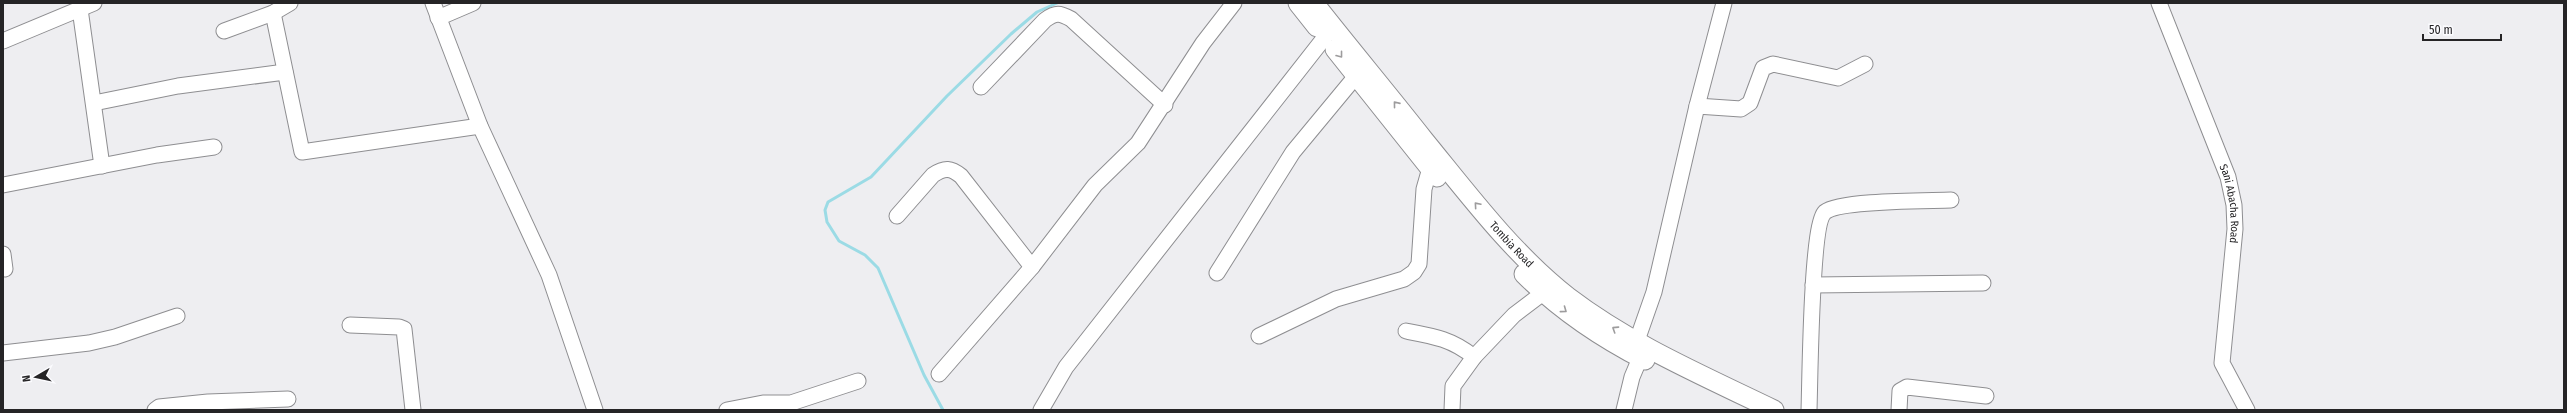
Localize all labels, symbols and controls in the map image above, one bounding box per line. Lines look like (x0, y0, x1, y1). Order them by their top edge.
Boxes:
scale bar (2423, 16, 2501, 42)
text: 50 m (2429, 23, 2453, 37)
one-way arrow (1335, 51, 1342, 58)
one-way arrow (1393, 101, 1400, 108)
street label: Sani Abacha Road (2217, 162, 2242, 244)
one-way arrow (1475, 203, 1482, 210)
street label: Tombia Road (1487, 219, 1536, 270)
one-way arrow (1559, 305, 1566, 312)
one-way arrow (1612, 326, 1619, 334)
north arrow (16, 357, 56, 397)
text: N (20, 374, 34, 383)

